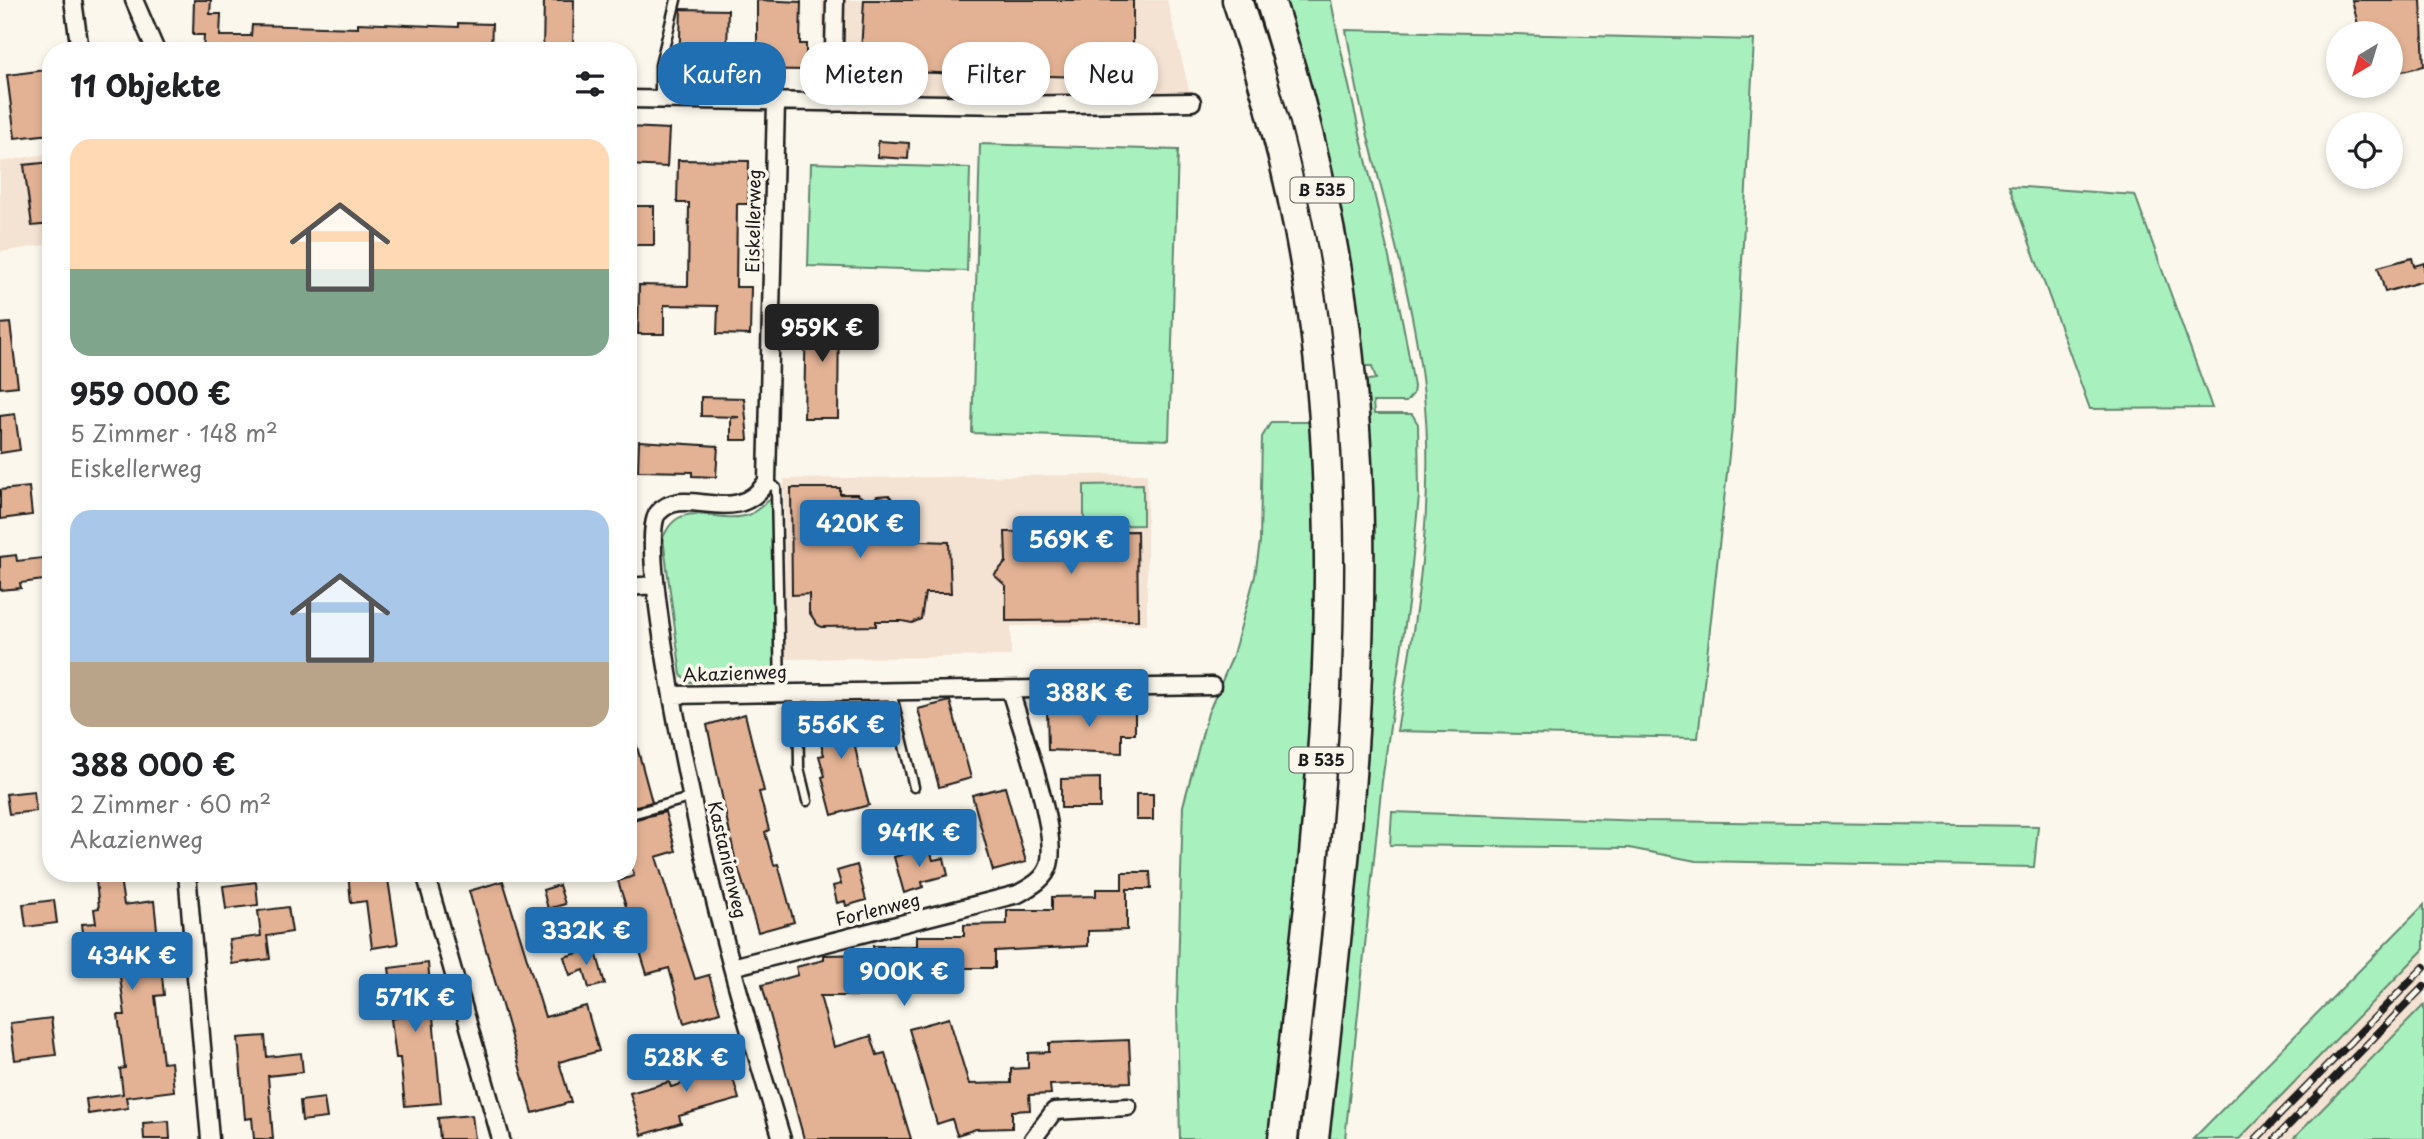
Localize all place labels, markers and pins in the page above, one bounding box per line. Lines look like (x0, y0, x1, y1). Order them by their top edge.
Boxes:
pin: 959K € (765, 304, 879, 364)
pin: 420K € (803, 500, 917, 560)
pin: 569K € (1014, 516, 1128, 576)
pin: 388K € (1032, 670, 1146, 729)
pin: 556K € (784, 702, 898, 761)
pin: 941K € (862, 810, 976, 869)
pin: 332K € (529, 908, 643, 967)
pin: 434K € (75, 932, 189, 992)
pin: 900K € (847, 948, 961, 1008)
pin: 571K € (358, 974, 472, 1034)
pin: 528K € (629, 1034, 743, 1094)

